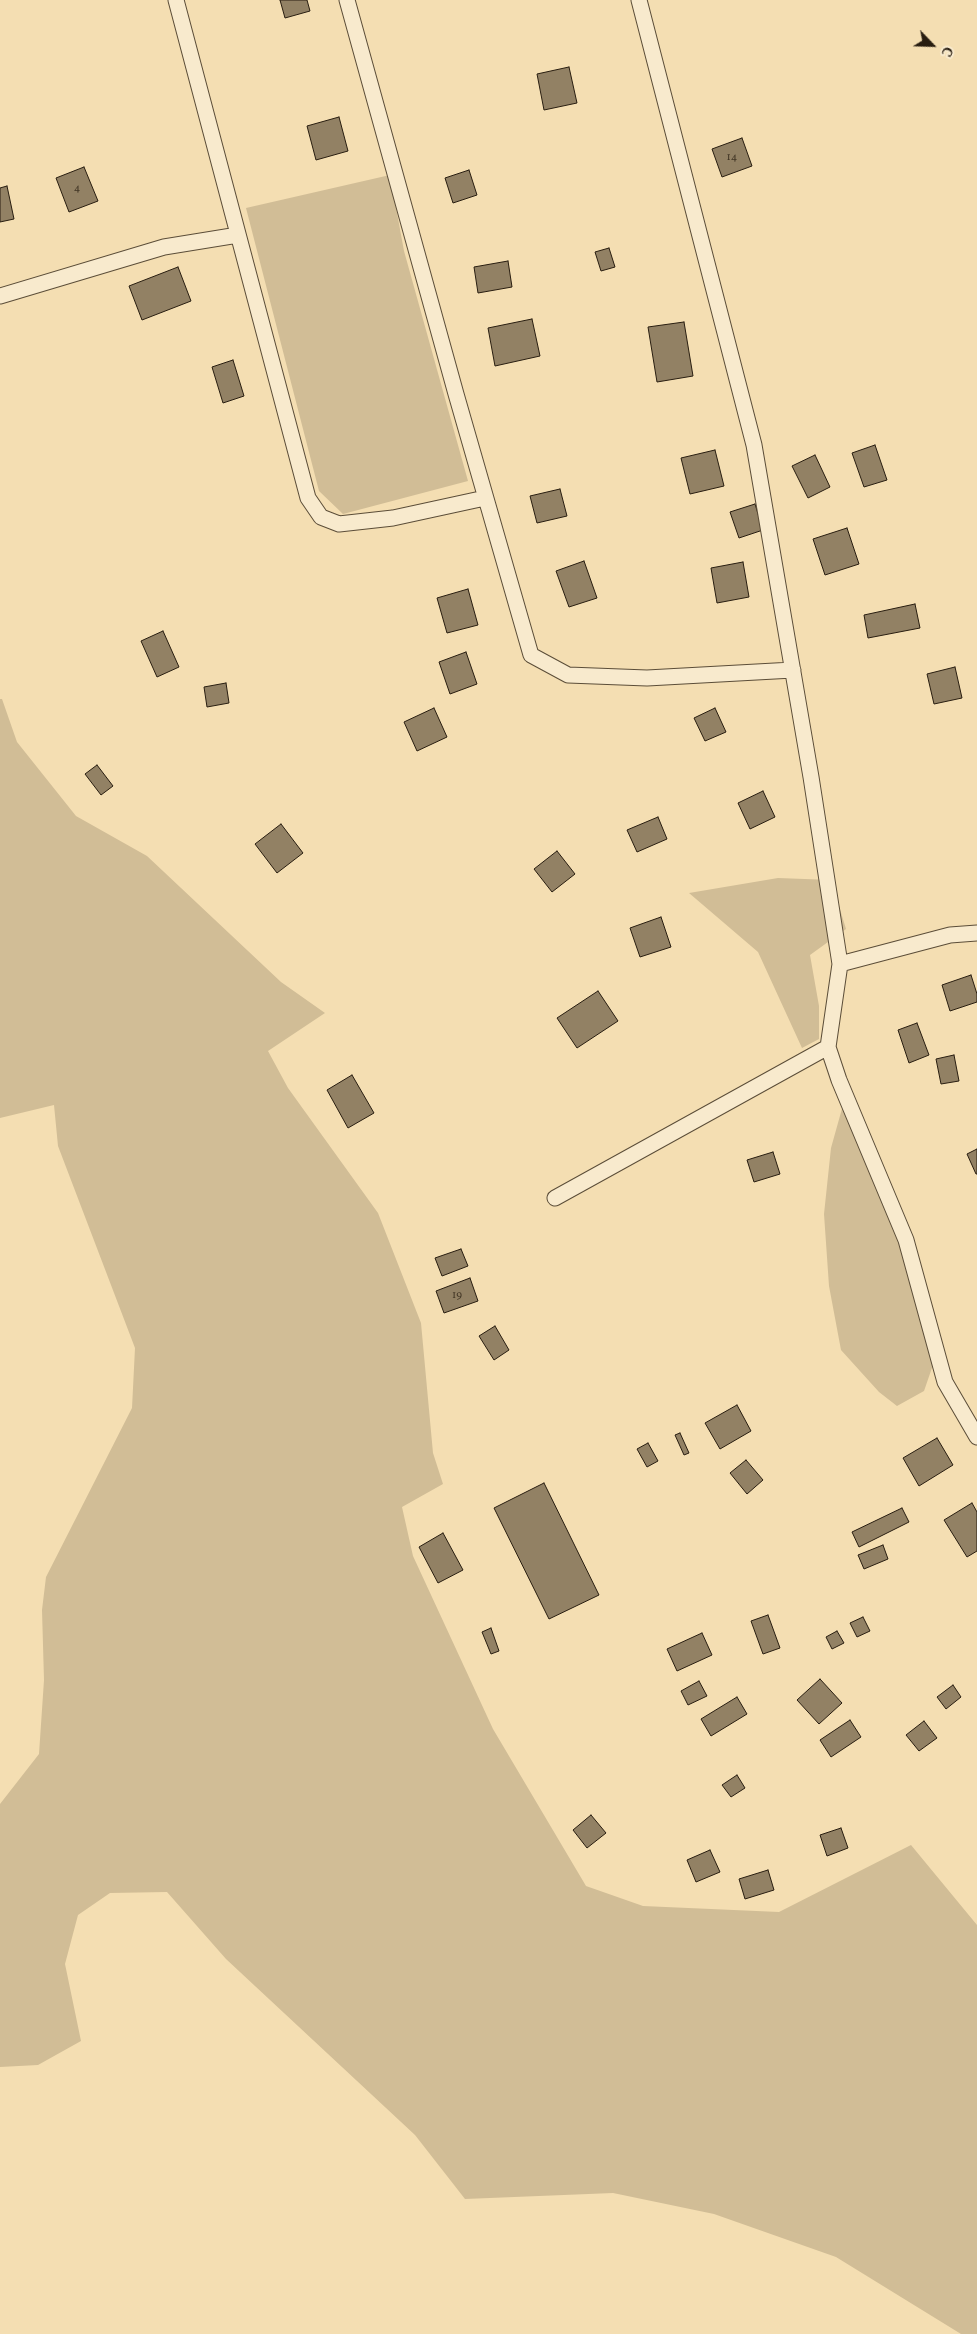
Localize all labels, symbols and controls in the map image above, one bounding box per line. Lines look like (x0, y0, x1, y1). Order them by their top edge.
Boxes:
north arrow (907, 20, 957, 70)
text: С (936, 43, 957, 59)
house number: 14 (727, 151, 737, 165)
house number: 4 (74, 182, 80, 196)
house number: 19 (452, 1289, 462, 1303)

